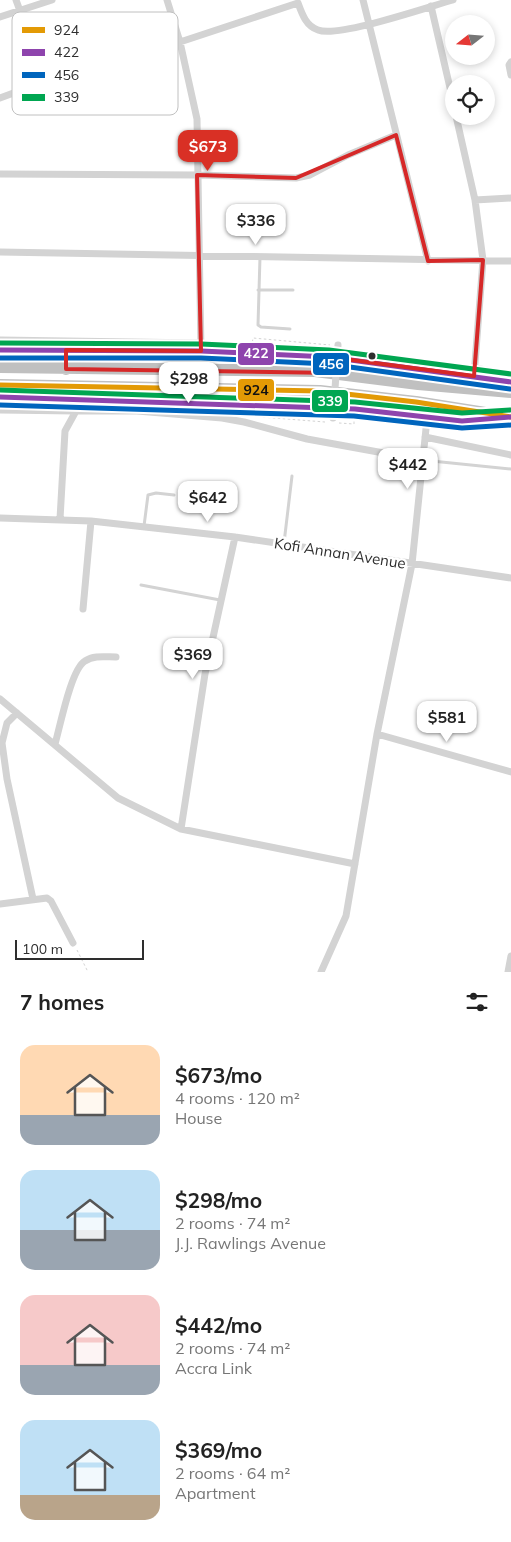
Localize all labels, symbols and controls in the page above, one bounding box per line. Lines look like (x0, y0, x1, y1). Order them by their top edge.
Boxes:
legend (12, 12, 178, 115)
north arrow (445, 15, 495, 65)
map controls (445, 15, 495, 125)
text: 924 (54, 21, 80, 39)
text: 422 (54, 43, 79, 61)
text: 456 (54, 66, 79, 84)
button: locate (445, 75, 495, 125)
text: 339 (54, 88, 79, 106)
pin: $673 (178, 130, 238, 172)
text: $673 (189, 136, 227, 156)
pin: $336 (226, 204, 286, 246)
text: $336 (237, 210, 275, 230)
line badge: 422 (237, 342, 275, 366)
text: 422 (243, 344, 269, 362)
unlabelled marker (367, 351, 377, 361)
line badge: 456 (312, 352, 350, 376)
text: 456 (318, 355, 344, 373)
pin: $298 (159, 362, 219, 404)
text: $298 (170, 368, 208, 388)
line badge: 924 (237, 378, 275, 402)
text: 924 (243, 381, 269, 399)
line badge: 339 (311, 389, 349, 413)
text: 339 (317, 392, 343, 410)
pin: $442 (378, 448, 438, 490)
text: $442 (389, 454, 427, 474)
pin: $642 (178, 480, 238, 523)
text: $642 (189, 487, 227, 507)
street label: Kofi Annan Avenue (273, 533, 407, 573)
pin: $369 (163, 638, 223, 680)
text: $369 (174, 644, 212, 664)
pin: $581 (417, 700, 477, 743)
text: $581 (428, 707, 466, 727)
scale bar (15, 937, 144, 960)
text: 100 m (22, 940, 63, 958)
icon: filters (463, 988, 491, 1016)
text: 7 homes (20, 989, 104, 1015)
text: $673/mo (175, 1062, 262, 1088)
icon: home (60, 1065, 120, 1125)
text: 4 rooms · 120 m² (175, 1088, 300, 1108)
text: House (175, 1108, 222, 1128)
text: $298/mo (175, 1187, 262, 1213)
icon: home (60, 1190, 120, 1250)
text: 2 rooms · 74 m² (175, 1213, 290, 1233)
text: J.J. Rawlings Avenue (175, 1233, 326, 1253)
text: $442/mo (175, 1312, 262, 1338)
icon: home (60, 1315, 120, 1375)
text: 2 rooms · 74 m² (175, 1338, 290, 1358)
text: Accra Link (175, 1358, 252, 1378)
text: $369/mo (175, 1437, 262, 1463)
icon: home (60, 1440, 120, 1500)
text: 2 rooms · 64 m² (175, 1463, 290, 1483)
text: Apartment (175, 1483, 256, 1503)

